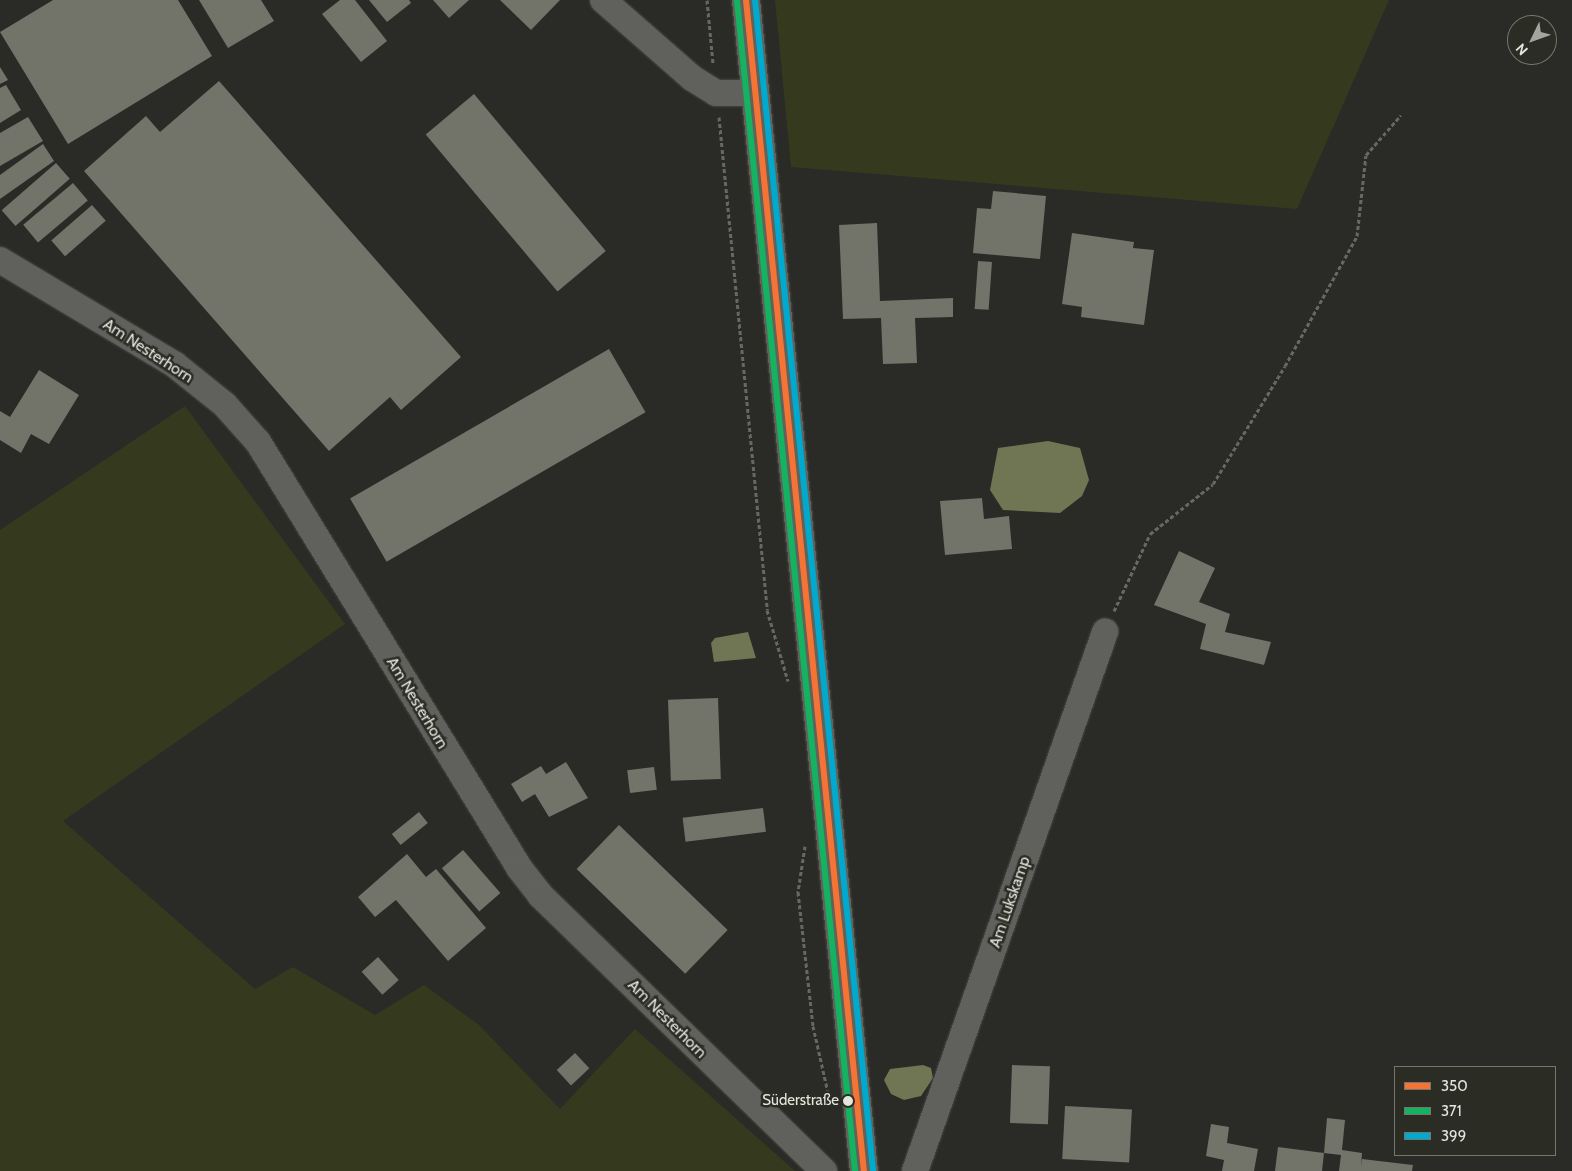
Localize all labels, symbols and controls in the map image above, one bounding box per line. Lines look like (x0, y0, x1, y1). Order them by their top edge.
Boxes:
north arrow (1507, 15, 1557, 65)
text: N (1512, 40, 1532, 59)
street label: Am Nesterhorn (99, 315, 197, 387)
street label: Am Nesterhorn (382, 654, 452, 752)
street label: Am Lukskamp (985, 854, 1035, 950)
street label: Am Nesterhorn (624, 976, 710, 1062)
legend (1394, 1066, 1557, 1156)
text: 350 (1441, 1077, 1468, 1095)
place label: Süderstraße (762, 1092, 839, 1110)
marker: Süderstraße (843, 1096, 853, 1106)
text: 371 (1441, 1102, 1462, 1120)
text: 399 (1441, 1127, 1466, 1145)

